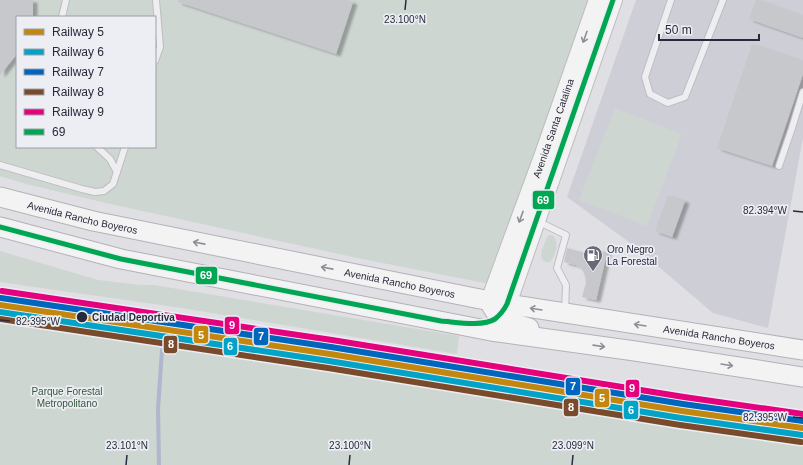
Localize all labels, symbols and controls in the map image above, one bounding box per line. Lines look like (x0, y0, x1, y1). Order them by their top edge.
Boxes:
text: 23.100°N (384, 14, 426, 25)
legend (16, 16, 156, 148)
scale bar (659, 16, 759, 42)
text: 50 m (665, 23, 692, 37)
text: Railway 5 (52, 25, 104, 39)
one-way arrow (580, 30, 588, 42)
text: Railway 6 (52, 45, 104, 59)
text: Railway 7 (52, 65, 104, 79)
street label: Avenida Santa Catalina (530, 77, 576, 179)
text: Railway 8 (52, 85, 104, 99)
text: Railway 9 (52, 105, 104, 119)
text: 69 (52, 125, 66, 139)
line badge: 69 (532, 190, 555, 210)
text: 69 (537, 194, 549, 206)
street label: Avenida Rancho Boyeros (26, 199, 139, 235)
text: 82.394°W (743, 205, 788, 216)
one-way arrow (517, 211, 524, 224)
one-way arrow (193, 238, 206, 246)
fuel station icon: Oro Negro La Forestal (582, 244, 604, 272)
place label: Oro Negro La Forestal (607, 244, 657, 267)
one-way arrow (321, 264, 334, 272)
line badge: 69 (195, 266, 218, 285)
street label: Avenida Rancho Boyeros (343, 266, 456, 299)
text: 69 (200, 269, 212, 281)
one-way arrow (530, 305, 543, 313)
marker: Ciudad Deportiva (75, 310, 89, 324)
place label: Ciudad Deportiva (92, 312, 175, 323)
text: 82.395°W (16, 316, 61, 327)
line badge: 9 (224, 316, 240, 335)
text: 9 (229, 319, 235, 331)
one-way arrow (634, 321, 647, 329)
street label: Avenida Rancho Boyeros (663, 323, 776, 351)
line badge: 5 (193, 325, 209, 344)
line badge: 7 (253, 327, 269, 346)
text: 5 (198, 329, 204, 341)
text: 7 (258, 330, 264, 342)
line badge: 8 (163, 335, 178, 354)
line badge: 6 (223, 337, 238, 356)
text: 8 (168, 338, 174, 350)
text: 6 (227, 340, 233, 352)
one-way arrow (592, 342, 605, 350)
one-way arrow (720, 362, 733, 370)
line badge: 7 (565, 377, 581, 396)
line badge: 9 (625, 379, 640, 398)
text: 7 (570, 380, 576, 392)
text: 9 (629, 382, 635, 394)
park label: Parque Forestal Metropolitano (31, 386, 103, 409)
line badge: 5 (594, 388, 610, 408)
text: 5 (599, 392, 605, 404)
line badge: 8 (563, 398, 579, 417)
line badge: 6 (623, 400, 639, 420)
text: 8 (568, 401, 574, 413)
text: 6 (628, 404, 634, 416)
text: 82.395°W (743, 412, 788, 423)
text: 23.101°N (106, 440, 148, 451)
text: 23.100°N (329, 440, 371, 451)
text: 23.099°N (552, 440, 594, 451)

